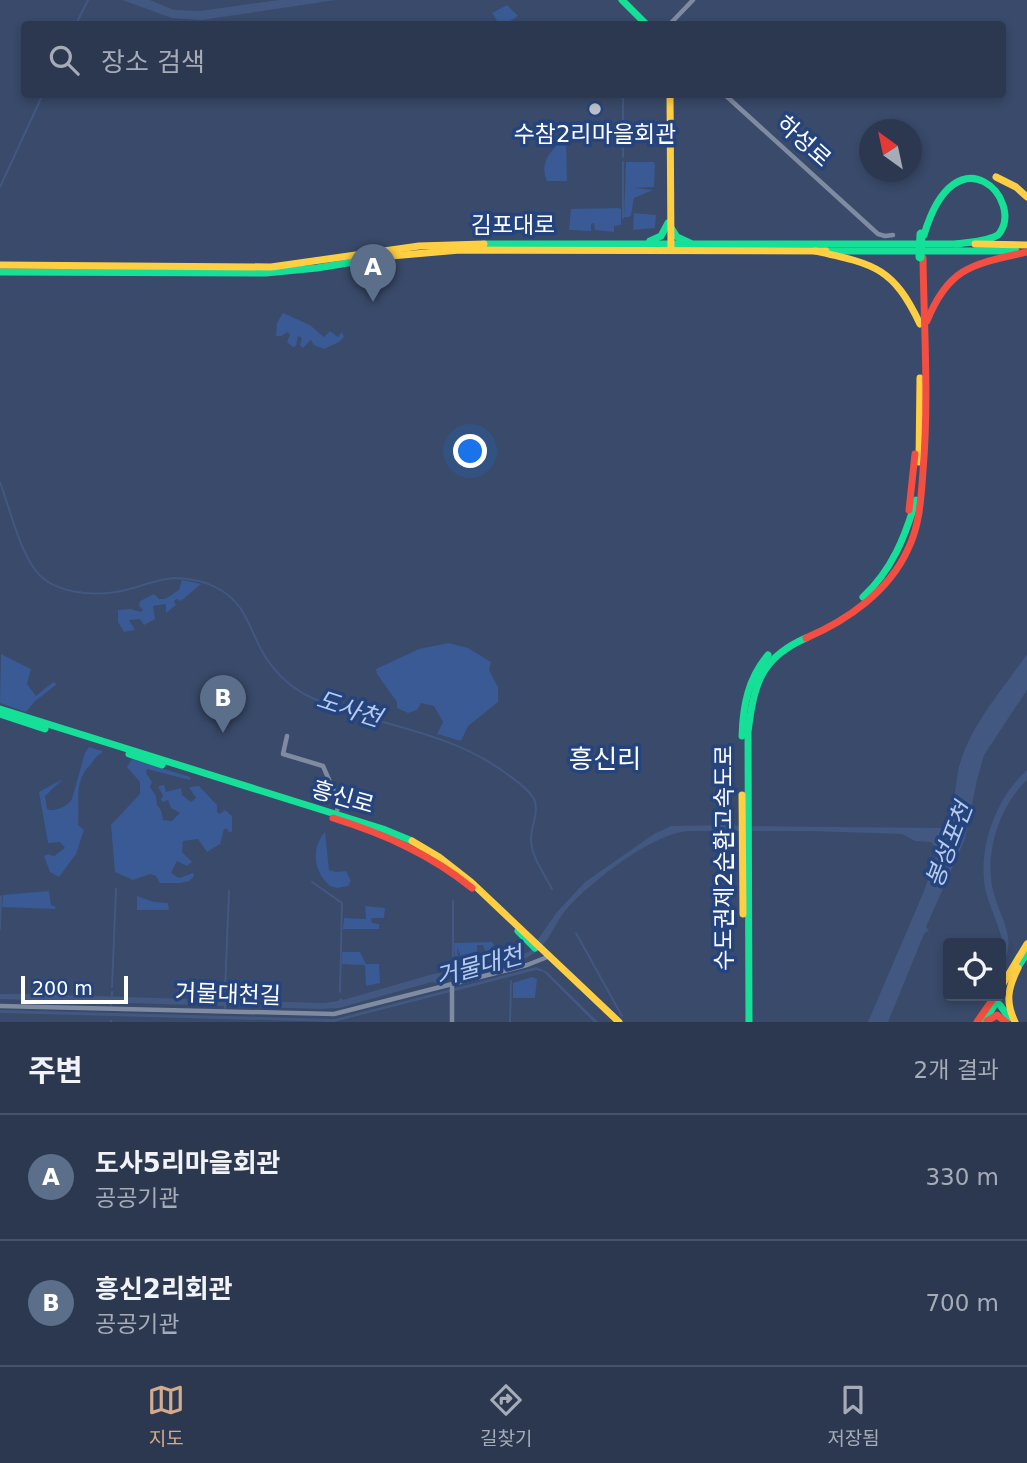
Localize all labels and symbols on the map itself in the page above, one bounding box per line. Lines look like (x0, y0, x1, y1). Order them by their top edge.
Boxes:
marker: 수참2리마을회관 (587, 101, 603, 117)
street label: 하성로 (772, 110, 836, 172)
north arrow (859, 119, 922, 182)
place label: 수참2리마을회관 (514, 121, 676, 147)
street label: 김포대로 (471, 212, 555, 238)
pin: A (350, 244, 396, 302)
your location (453, 434, 487, 468)
pin: B (200, 675, 246, 733)
water label: 도사천 (313, 685, 388, 733)
district label: 흥신리 (569, 744, 641, 774)
street label: 수도권제2순환고속도로 (711, 745, 737, 971)
street label: 흥신로 (309, 776, 377, 818)
water label: 봉성포천 (920, 796, 979, 891)
water label: 거물대천 (433, 940, 528, 991)
scale bar (21, 973, 128, 1005)
street label: 거물대천길 (175, 979, 281, 1009)

